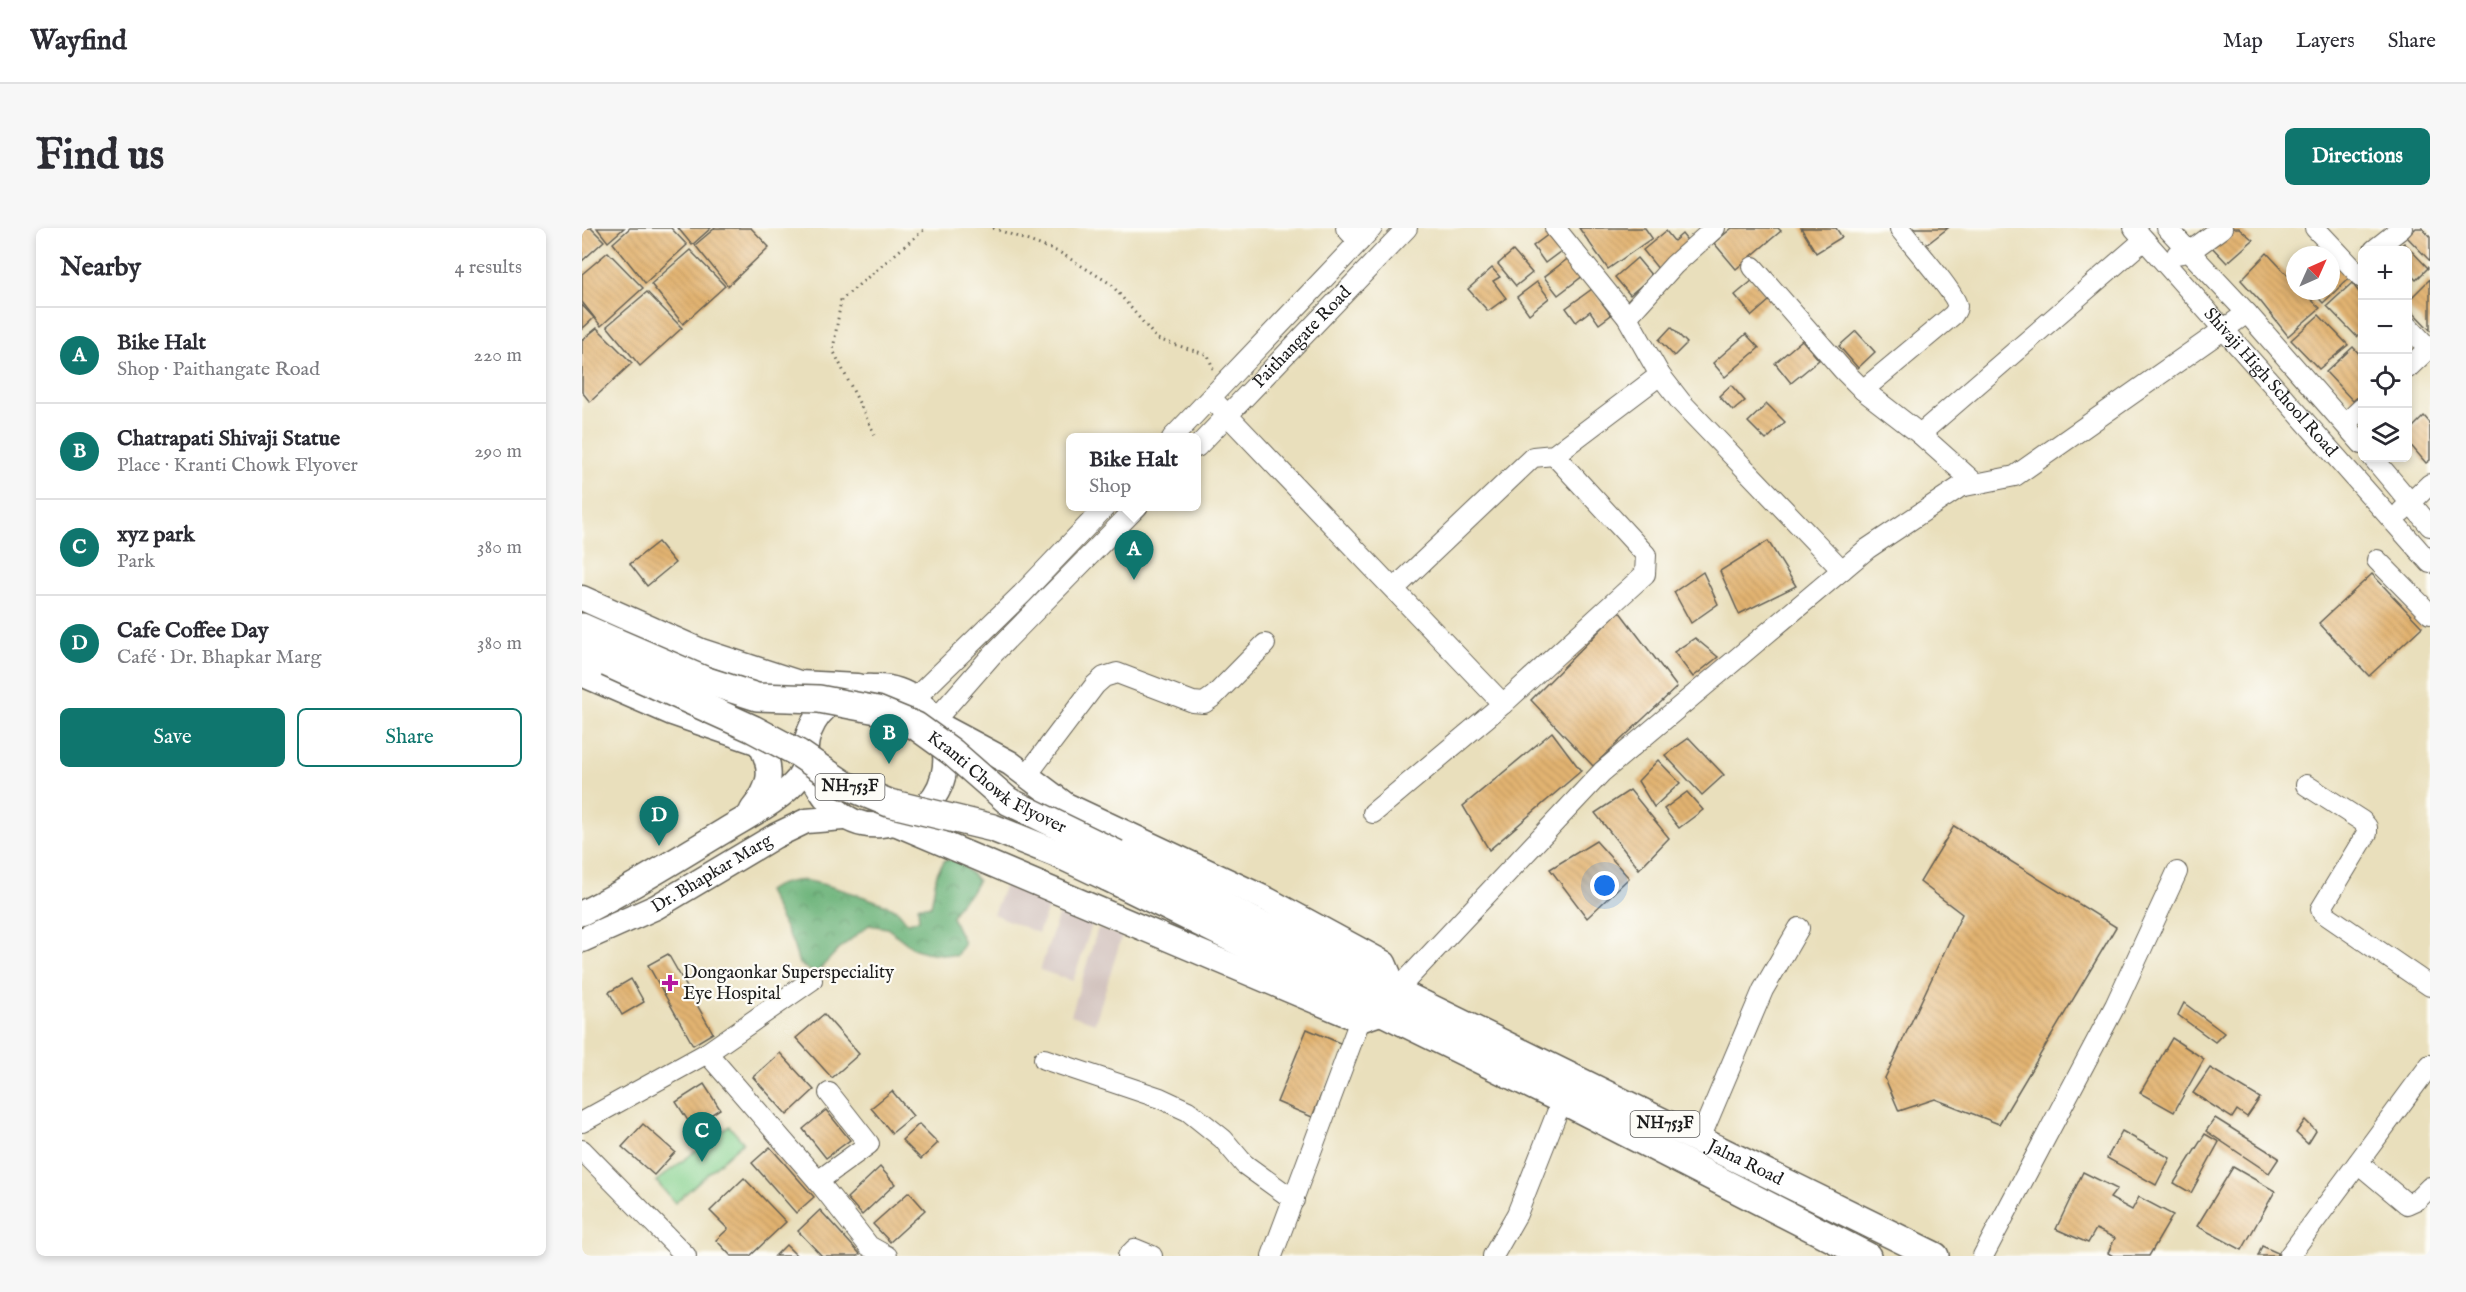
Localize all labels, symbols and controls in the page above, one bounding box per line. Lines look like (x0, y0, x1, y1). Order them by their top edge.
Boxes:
text: Wayfind (30, 24, 127, 59)
text: Map (2223, 28, 2263, 55)
text: Layers (2296, 28, 2355, 55)
text: Share (2388, 28, 2436, 55)
button: Directions (2285, 128, 2430, 185)
text: Find us (36, 130, 164, 183)
north arrow (2286, 246, 2340, 300)
map controls (2358, 246, 2412, 462)
button: + (2358, 246, 2412, 300)
text: Nearby (60, 251, 141, 284)
text: 4 results (455, 255, 522, 280)
street label: Paithangate Road (1248, 281, 1357, 393)
button: − (2358, 300, 2412, 354)
street label: Shivaji High School Road (2198, 303, 2343, 462)
text: Bike Halt (117, 329, 206, 357)
text: A (73, 343, 86, 368)
text: 220 m (474, 343, 522, 368)
button: locate (2358, 354, 2412, 408)
text: Shop · Paithangate Road (117, 357, 320, 382)
button: layers (2358, 408, 2412, 462)
text: Chatrapati Shivaji Statue (117, 425, 340, 453)
popup (1066, 433, 1201, 511)
text: B (73, 439, 86, 464)
text: 290 m (474, 439, 522, 464)
text: Bike Halt (1089, 446, 1178, 474)
text: Place · Kranti Chowk Flyover (117, 453, 358, 478)
text: Shop (1089, 474, 1131, 499)
text: xyz park (117, 521, 195, 549)
pin: A (1114, 530, 1154, 580)
text: C (72, 535, 87, 560)
text: 380 m (477, 535, 522, 560)
text: Park (117, 549, 155, 574)
text: Cafe Coffee Day (117, 617, 269, 645)
text: D (71, 631, 88, 656)
text: 380 m (477, 631, 522, 656)
text: Café · Dr. Bhapkar Marg (117, 645, 321, 670)
button: Save (60, 708, 285, 767)
button: Share (297, 708, 522, 767)
pin: B (870, 714, 908, 764)
street label: Kranti Chowk Flyover (922, 726, 1070, 839)
road number: NH753F (816, 774, 884, 800)
pin: D (640, 796, 679, 846)
street label: Dr. Bhapkar Marg (647, 829, 777, 919)
your location (1590, 871, 1619, 900)
place label: Dongaonkar Superspeciality Eye Hospital (683, 962, 894, 1006)
marker: Dongaonkar Superspeciality Eye Hospital (661, 974, 679, 992)
road number: NH753F (1630, 1111, 1700, 1137)
pin: C (682, 1112, 722, 1162)
street label: Jalna Road (1702, 1134, 1787, 1191)

